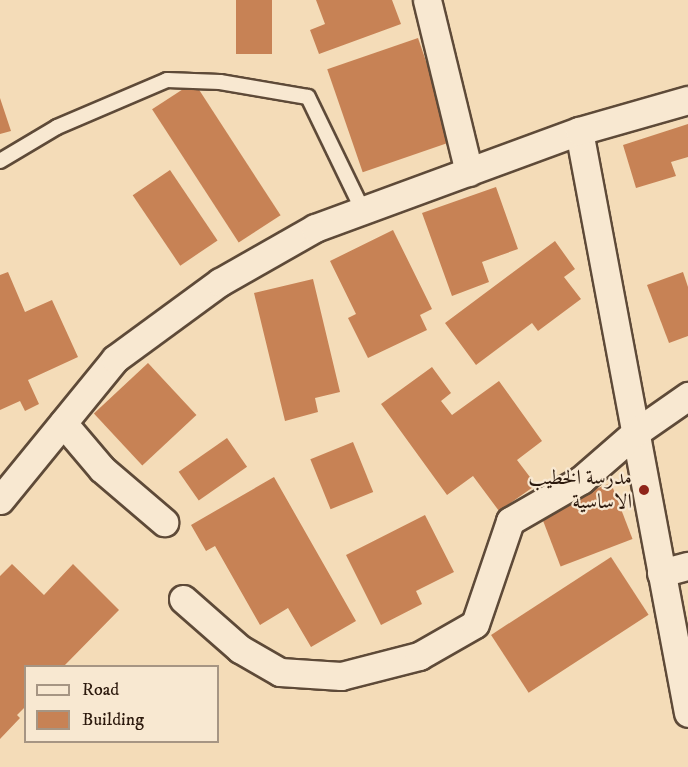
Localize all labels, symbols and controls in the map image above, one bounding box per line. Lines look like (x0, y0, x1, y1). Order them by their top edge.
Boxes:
place label: مدرسة الخطيب الاساسية (528, 465, 632, 515)
marker: مدرسة الخطيب الاساسية (637, 483, 651, 497)
legend (24, 665, 219, 743)
text: Road (82, 679, 119, 701)
text: Building (82, 709, 144, 731)

